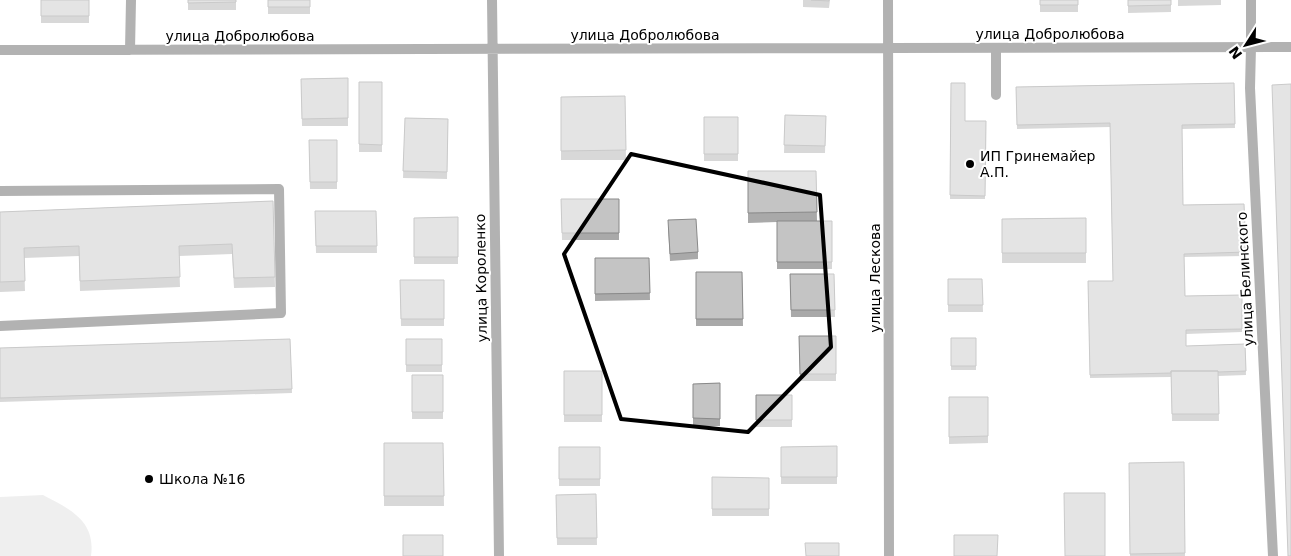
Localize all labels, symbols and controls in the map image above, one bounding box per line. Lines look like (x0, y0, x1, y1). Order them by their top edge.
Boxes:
north arrow (1221, 20, 1271, 70)
street label: улица Добролюбова (975, 26, 1125, 42)
street label: улица Добролюбова (570, 27, 720, 43)
street label: улица Добролюбова (165, 28, 315, 44)
text: N (1226, 43, 1245, 62)
place label: ИП Гринемайер А.П. (980, 148, 1096, 180)
marker: ИП Гринемайер А.П. (964, 158, 976, 170)
street label: улица Белинского (1233, 211, 1257, 347)
street label: улица Короленко (472, 214, 490, 342)
street label: улица Лескова (867, 223, 883, 333)
place label: Школа №16 (159, 471, 245, 487)
marker: Школа №16 (143, 473, 155, 485)

